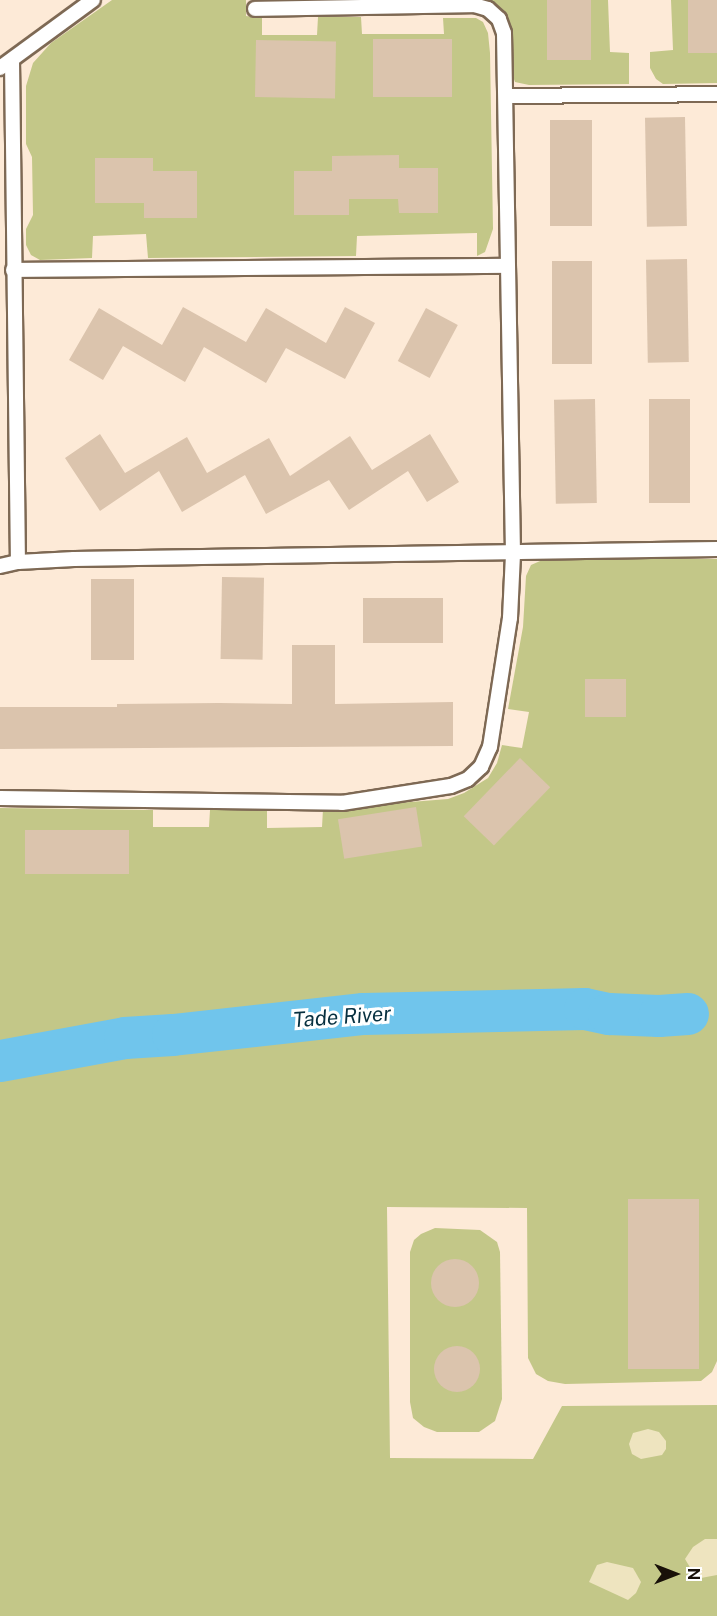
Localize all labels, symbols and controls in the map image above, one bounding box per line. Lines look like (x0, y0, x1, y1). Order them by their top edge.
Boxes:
water label: Tade River (292, 1001, 392, 1033)
north arrow (645, 1544, 705, 1604)
text: N (684, 1568, 703, 1580)

